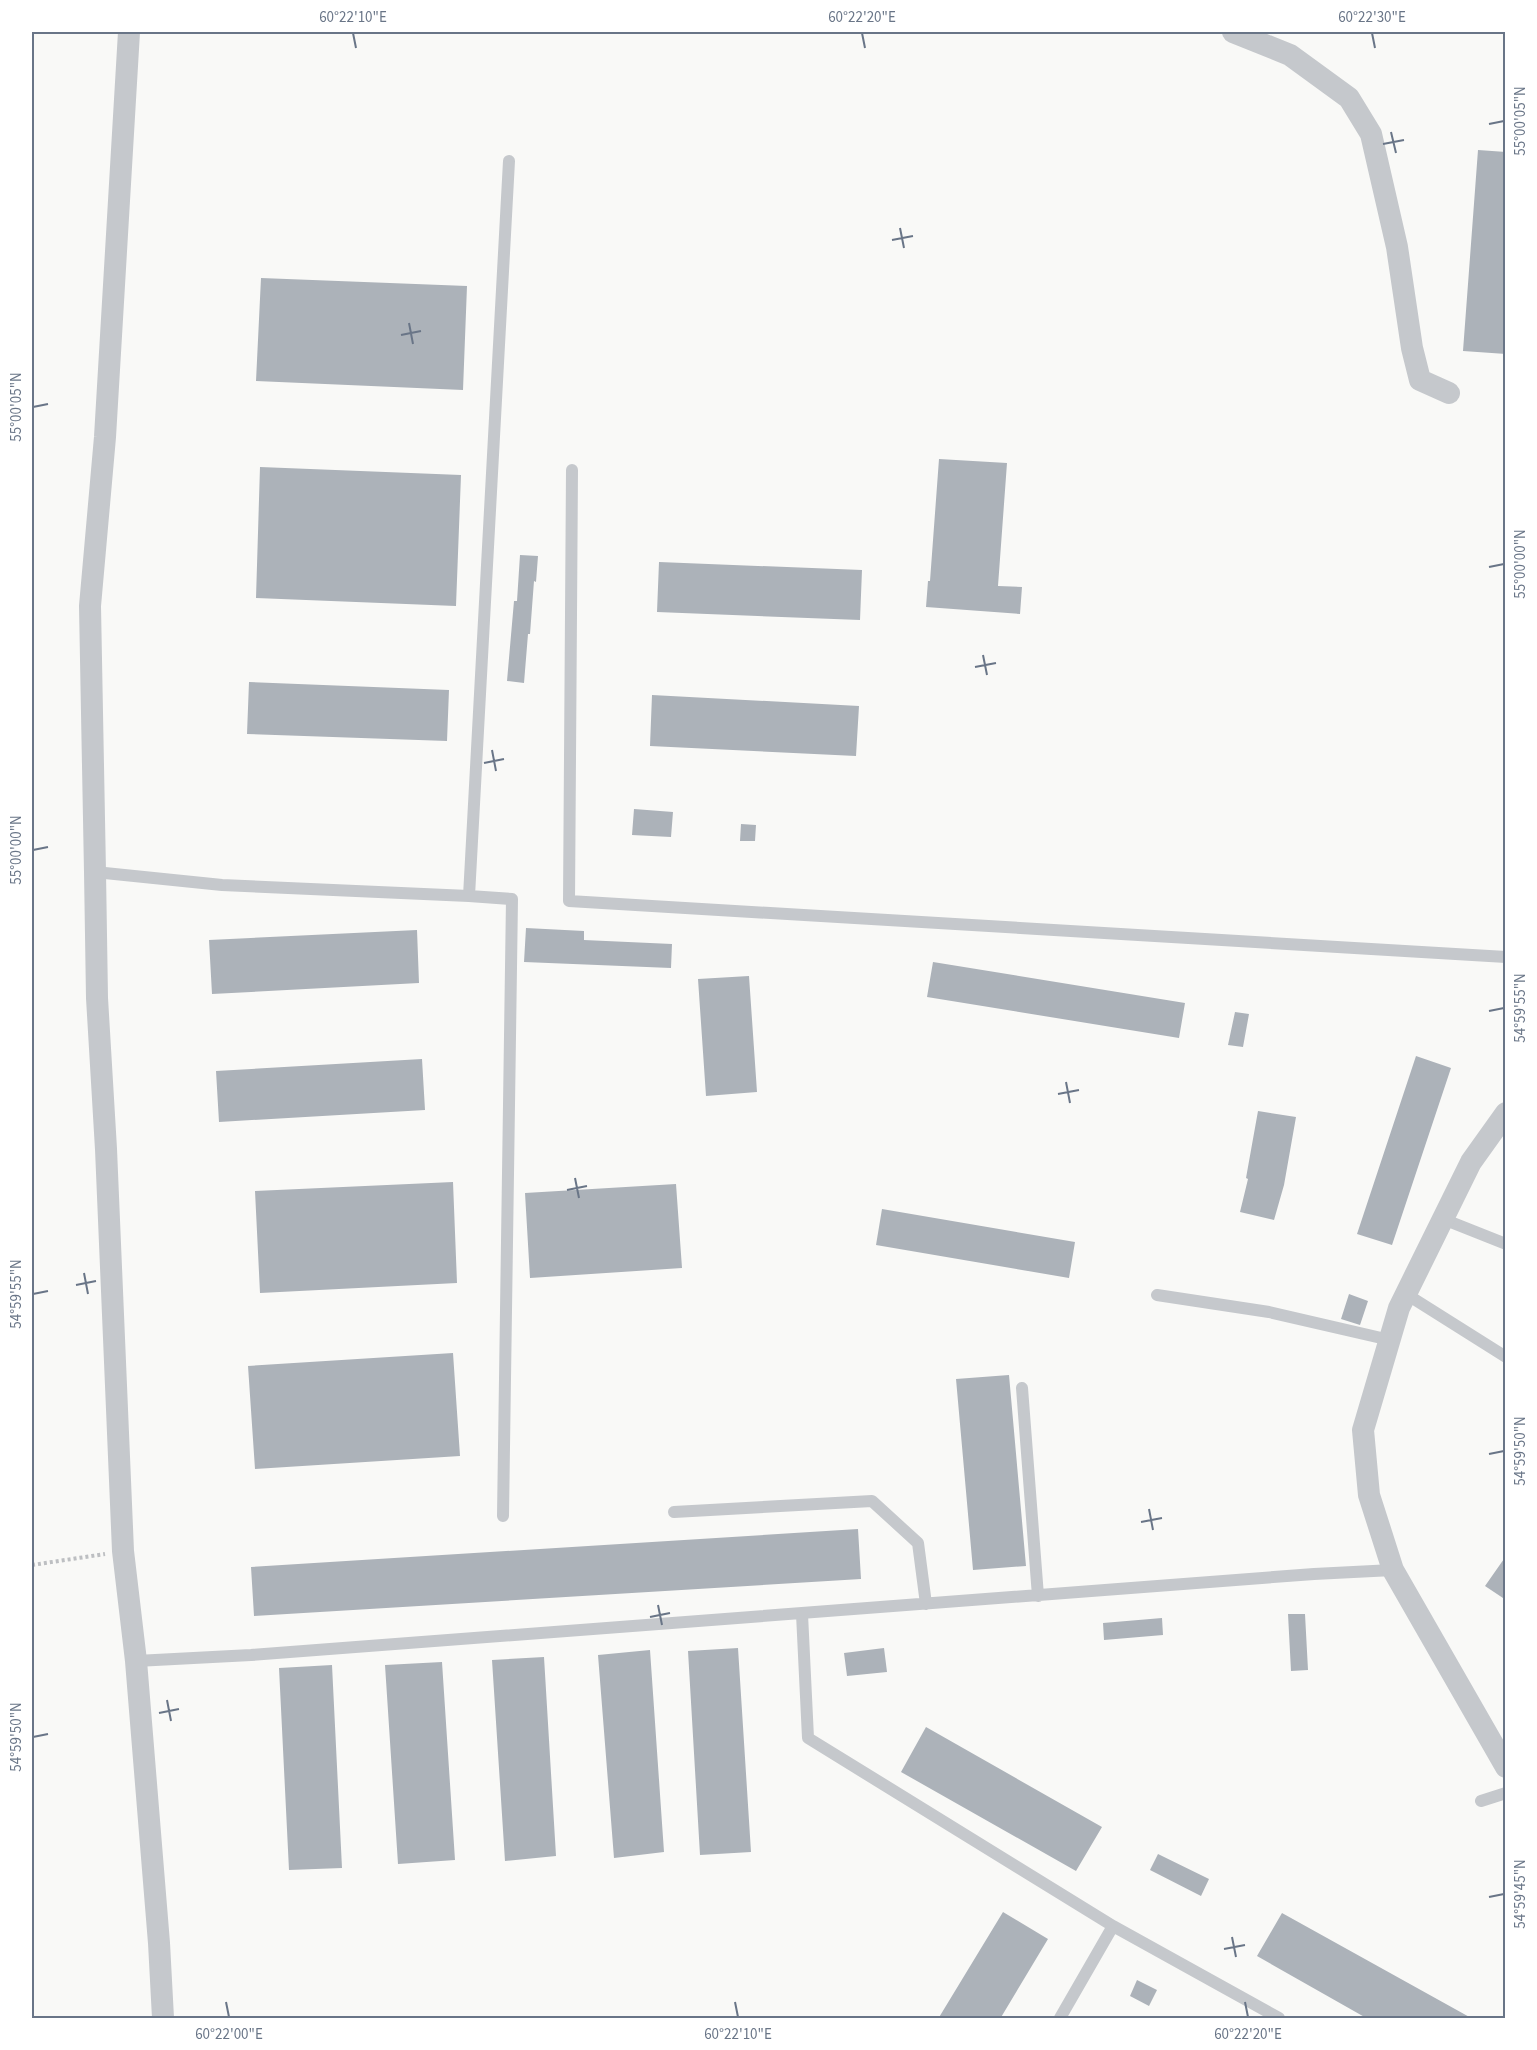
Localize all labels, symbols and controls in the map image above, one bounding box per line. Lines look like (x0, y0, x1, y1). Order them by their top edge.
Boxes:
text: 60°22'10"E (319, 7, 387, 28)
text: 60°22'20"E (828, 7, 896, 28)
text: 60°22'30"E (1338, 7, 1406, 28)
text: 55°00'05"N (1510, 86, 1531, 156)
text: 55°00'05"N (6, 372, 27, 442)
text: 55°00'00"N (1510, 529, 1531, 599)
text: 55°00'00"N (6, 815, 27, 885)
text: 54°59'55"N (1510, 973, 1531, 1043)
text: 54°59'55"N (6, 1259, 27, 1329)
text: 54°59'50"N (1510, 1416, 1531, 1486)
text: 54°59'50"N (6, 1702, 27, 1772)
text: 54°59'45"N (1510, 1859, 1531, 1929)
text: 60°22'00"E (195, 2024, 263, 2045)
text: 60°22'10"E (704, 2024, 772, 2045)
text: 60°22'20"E (1214, 2024, 1282, 2045)

